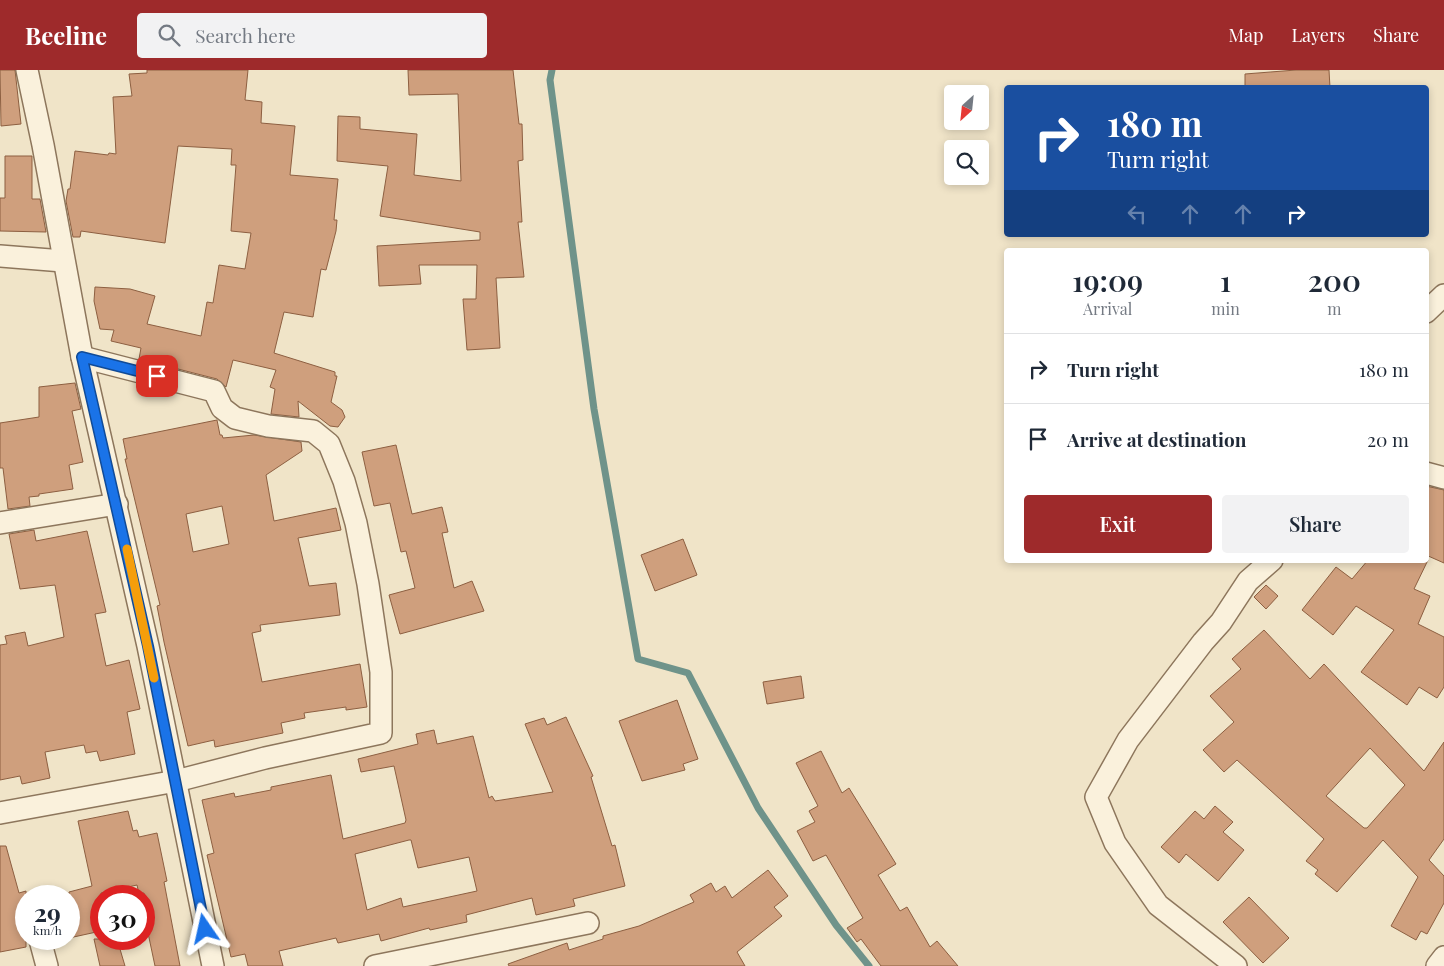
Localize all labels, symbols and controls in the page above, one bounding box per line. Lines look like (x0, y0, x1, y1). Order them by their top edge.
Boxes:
search box (137, 13, 487, 58)
text: Beeline (25, 19, 107, 51)
icon: search (155, 21, 183, 49)
text: Search here (195, 22, 296, 48)
text: Map (1228, 23, 1263, 47)
text: Layers (1291, 23, 1345, 47)
text: Share (1373, 23, 1419, 47)
north arrow (944, 85, 989, 130)
map controls (944, 85, 989, 185)
text: 180 m (1107, 99, 1202, 146)
icon: right (1024, 105, 1089, 170)
button: search (944, 140, 989, 185)
text: Turn right (1107, 144, 1209, 174)
icon: left (1123, 200, 1151, 228)
icon: ahead (1176, 200, 1204, 228)
icon: ahead (1229, 200, 1257, 228)
icon: right (1282, 200, 1310, 228)
text: 19:09 (1072, 260, 1143, 300)
text: 1 (1220, 260, 1231, 300)
text: 200 (1308, 260, 1361, 300)
text: Arrival (1083, 298, 1132, 319)
text: min (1211, 298, 1240, 319)
text: m (1327, 298, 1341, 319)
pin (136, 355, 178, 397)
icon: right (1024, 355, 1052, 383)
text: Turn right (1067, 356, 1159, 382)
text: 180 m (1359, 356, 1409, 382)
icon: arrive (143, 362, 171, 390)
icon: arrive (1024, 425, 1052, 453)
text: Arrive at destination (1067, 426, 1247, 452)
text: 20 m (1367, 426, 1409, 452)
button: Exit (1024, 495, 1212, 553)
button: Share (1222, 495, 1409, 553)
speed limit sign: 30 (90, 885, 155, 950)
text: 29 (34, 895, 61, 928)
position arrow (178, 902, 230, 954)
text: km/h (33, 922, 62, 938)

